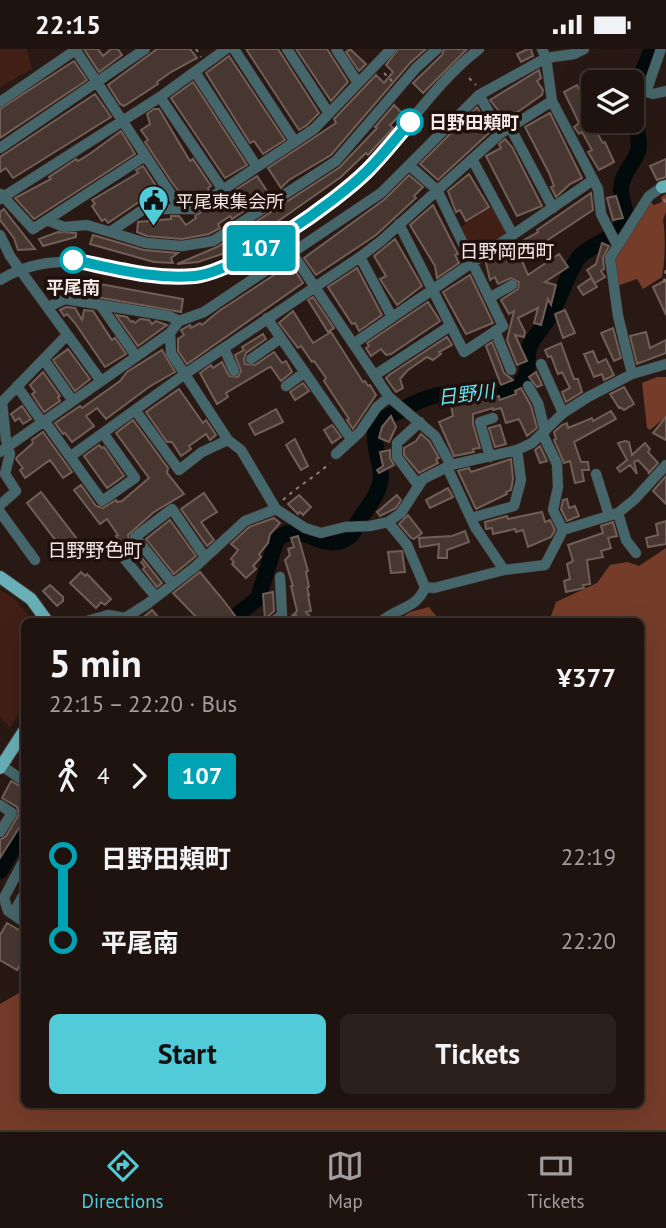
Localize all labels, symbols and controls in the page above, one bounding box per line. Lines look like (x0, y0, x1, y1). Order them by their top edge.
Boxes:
text: 22:15 (35, 8, 101, 41)
map controls (581, 70, 644, 133)
button: layers (581, 70, 644, 133)
marker: 日野田頬町 (397, 109, 423, 135)
place label: 日野田頬町 (429, 111, 519, 134)
public building icon: 平尾東集会所 (136, 184, 170, 228)
place label: 平尾東集会所 (176, 190, 284, 213)
line badge: 107 (221, 225, 301, 271)
text: 107 (241, 232, 281, 263)
district label: 日野岡西町 (459, 239, 555, 263)
marker: 平尾南 (60, 247, 86, 273)
place label: 平尾南 (46, 276, 100, 299)
water label: 日野川 (436, 378, 498, 409)
district label: 日野野色町 (47, 538, 143, 562)
text: 5 min (49, 638, 142, 687)
text: ¥377 (557, 661, 616, 694)
text: 22:15 – 22:20 · Bus (49, 689, 237, 718)
icon: walk (49, 757, 87, 795)
icon: forward (120, 757, 158, 795)
text: 107 (182, 760, 222, 791)
text: 4 (97, 761, 110, 790)
text: 日野田頬町 (101, 842, 231, 875)
text: 22:19 (561, 842, 616, 871)
text: 平尾南 (101, 926, 179, 959)
text: 22:20 (561, 926, 616, 955)
button: Start (49, 1014, 326, 1094)
button: Tickets (340, 1014, 616, 1094)
tab: Directions (81, 1147, 164, 1213)
tab: Map (326, 1147, 364, 1213)
tab: Tickets (527, 1147, 585, 1213)

